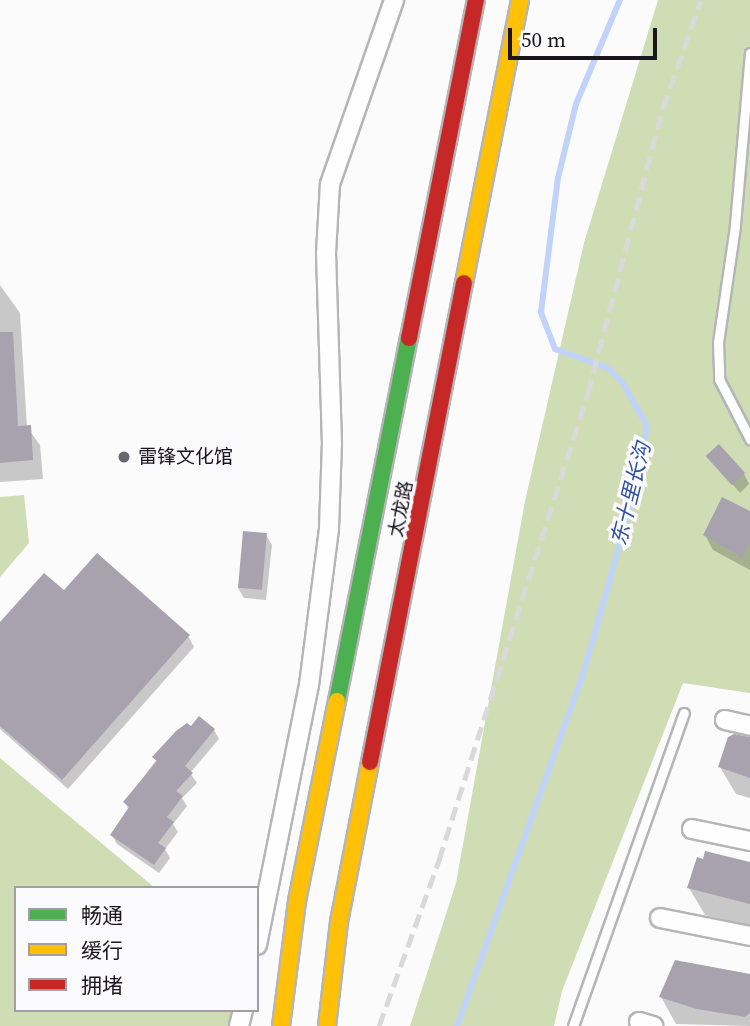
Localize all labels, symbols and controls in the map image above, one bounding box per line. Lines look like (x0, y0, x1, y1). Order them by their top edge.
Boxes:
scale bar (512, 14, 661, 58)
text: 50 m (521, 25, 566, 54)
water label: 东十里长沟 (606, 440, 656, 548)
place label: 雷锋文化馆 (138, 446, 233, 468)
marker: 雷锋文化馆 (116, 449, 132, 465)
street label: 太龙路 (384, 479, 418, 539)
legend (14, 886, 259, 1012)
text: 畅通 (81, 901, 123, 930)
text: 缓行 (81, 936, 123, 965)
text: 拥堵 (81, 971, 123, 1000)

